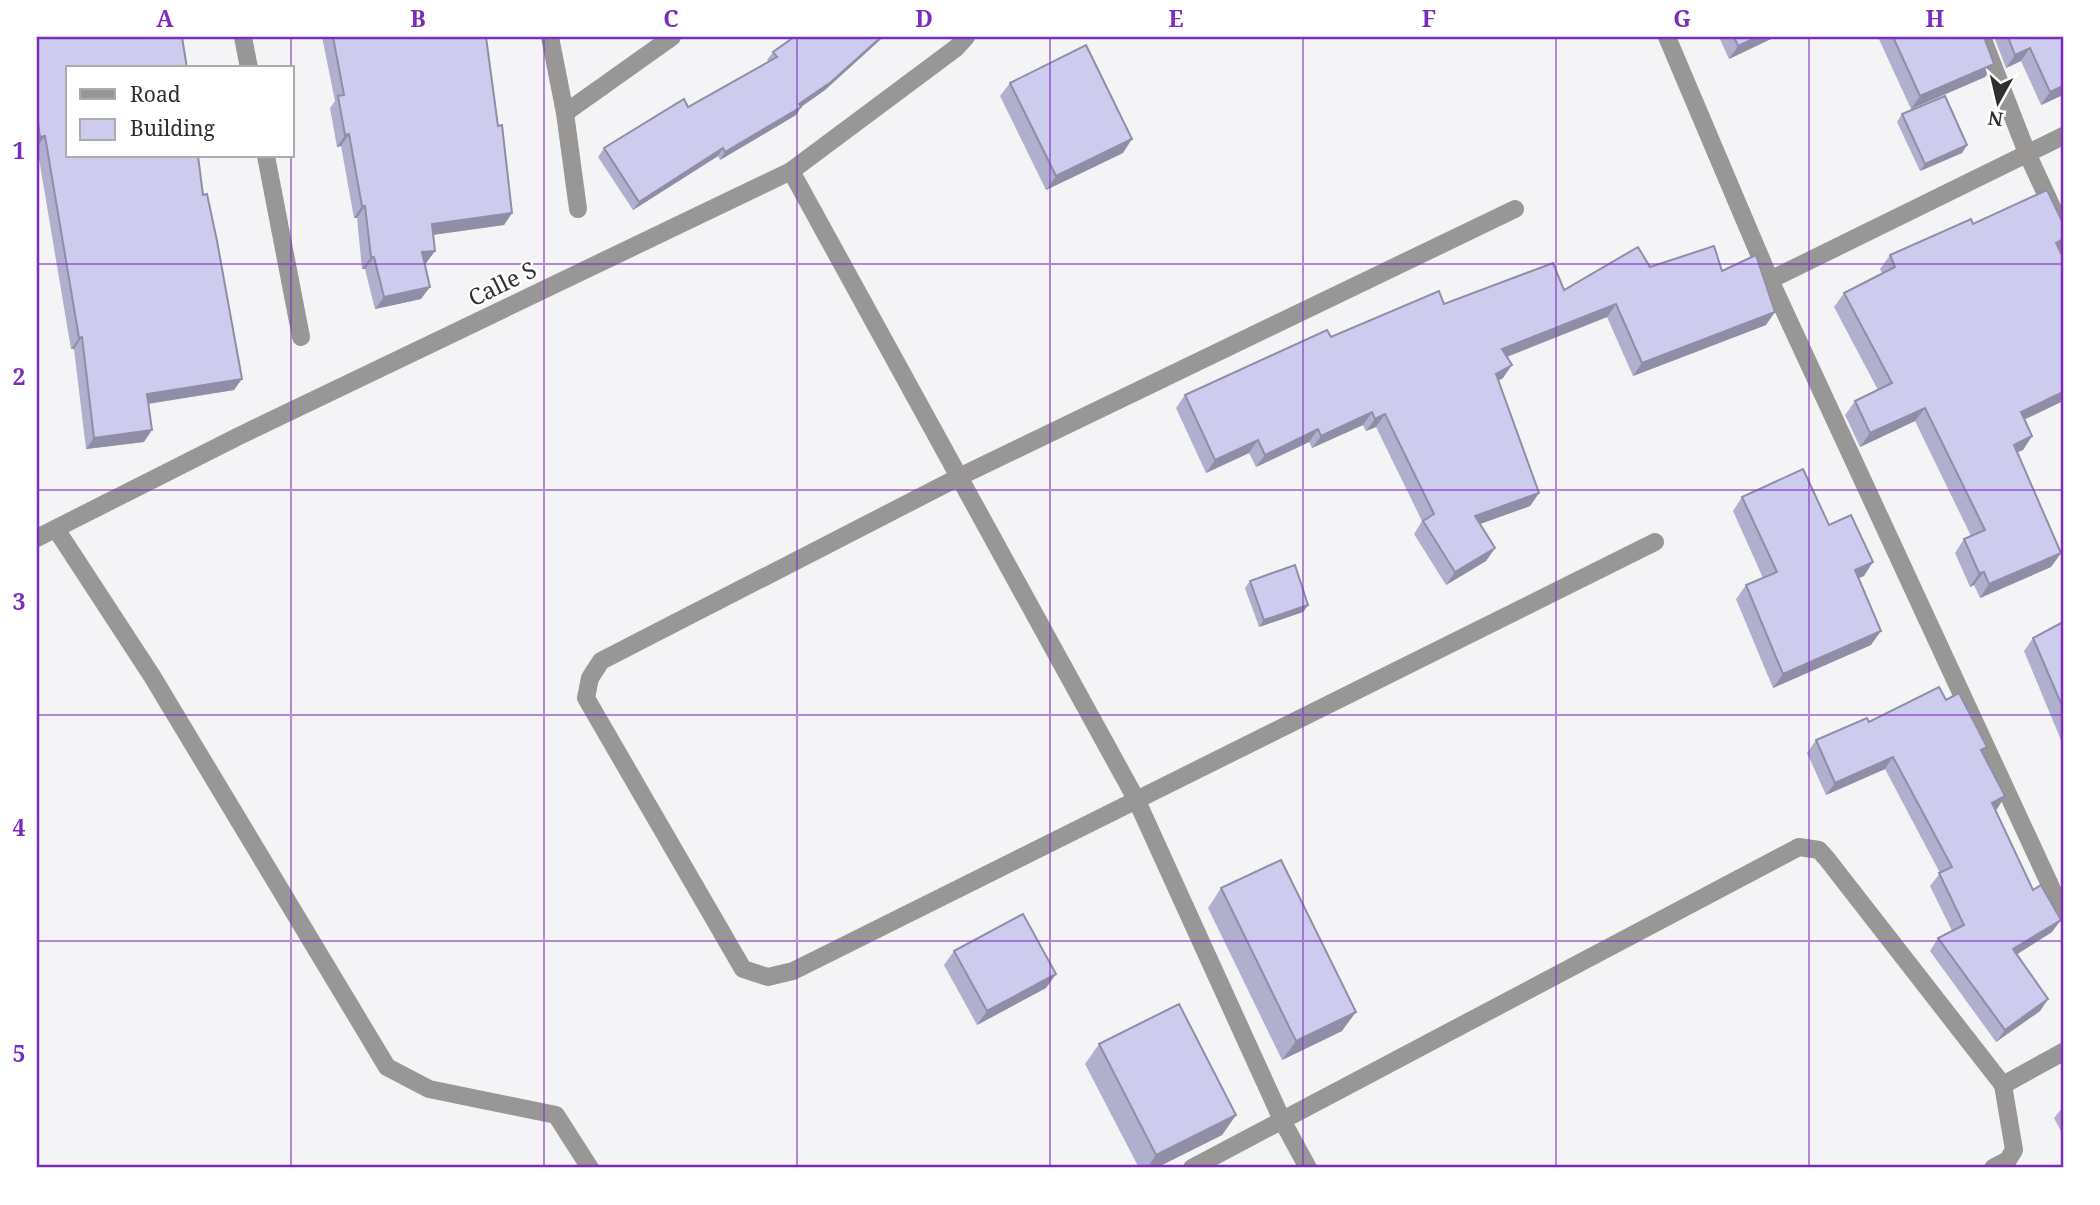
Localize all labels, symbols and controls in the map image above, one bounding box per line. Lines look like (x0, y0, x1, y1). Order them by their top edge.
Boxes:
text: A (156, 2, 174, 34)
text: B (410, 2, 426, 34)
text: C (663, 2, 679, 34)
text: D (915, 2, 933, 34)
text: E (1168, 2, 1184, 34)
text: F (1422, 2, 1436, 34)
text: G (1673, 2, 1691, 34)
text: H (1926, 2, 1945, 34)
legend (66, 66, 294, 158)
north arrow (1964, 66, 2034, 136)
text: Road (130, 80, 181, 108)
text: N (1986, 105, 2005, 133)
text: Building (130, 114, 215, 142)
text: 1 (13, 134, 26, 166)
street label: Calle S (463, 253, 541, 313)
text: 2 (13, 360, 26, 392)
text: 3 (13, 585, 26, 617)
text: 4 (13, 811, 26, 843)
text: 5 (13, 1037, 26, 1069)

